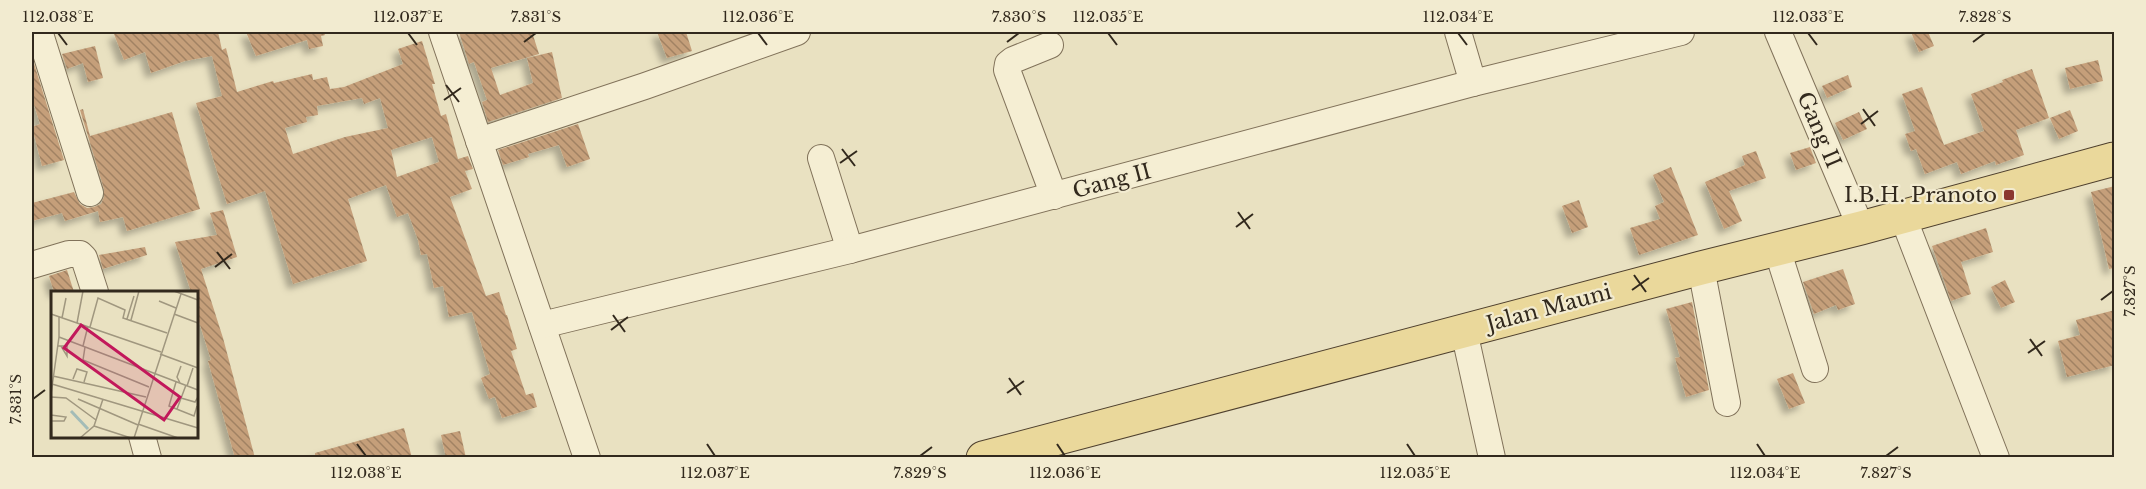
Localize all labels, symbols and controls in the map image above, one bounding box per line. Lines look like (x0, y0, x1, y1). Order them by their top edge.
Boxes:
text: 112.038°E (22, 7, 94, 26)
text: 112.037°E (373, 7, 443, 26)
text: 7.831°S (511, 7, 561, 26)
text: 112.036°E (722, 7, 794, 26)
text: 7.830°S (992, 7, 1046, 26)
text: 112.035°E (1073, 7, 1144, 26)
text: 112.034°E (1423, 7, 1494, 26)
text: 112.033°E (1772, 7, 1844, 26)
text: 7.828°S (1959, 7, 2011, 26)
street label: Gang II (1791, 88, 1847, 172)
street label: Gang II (1070, 158, 1154, 204)
place label: I.B.H. Pranoto (1844, 182, 1997, 208)
marker: I.B.H. Pranoto (2002, 188, 2016, 202)
text: 7.827°S (2120, 265, 2139, 317)
street label: Jalan Mauni (1481, 279, 1614, 338)
inset map (51, 291, 198, 438)
text: 7.831°S (6, 374, 25, 424)
text: 112.038°E (330, 463, 402, 482)
text: 112.037°E (680, 463, 750, 482)
text: 7.829°S (893, 463, 947, 482)
text: 112.036°E (1029, 463, 1101, 482)
text: 112.035°E (1380, 463, 1451, 482)
text: 112.034°E (1730, 463, 1801, 482)
text: 7.827°S (1860, 463, 1912, 482)

